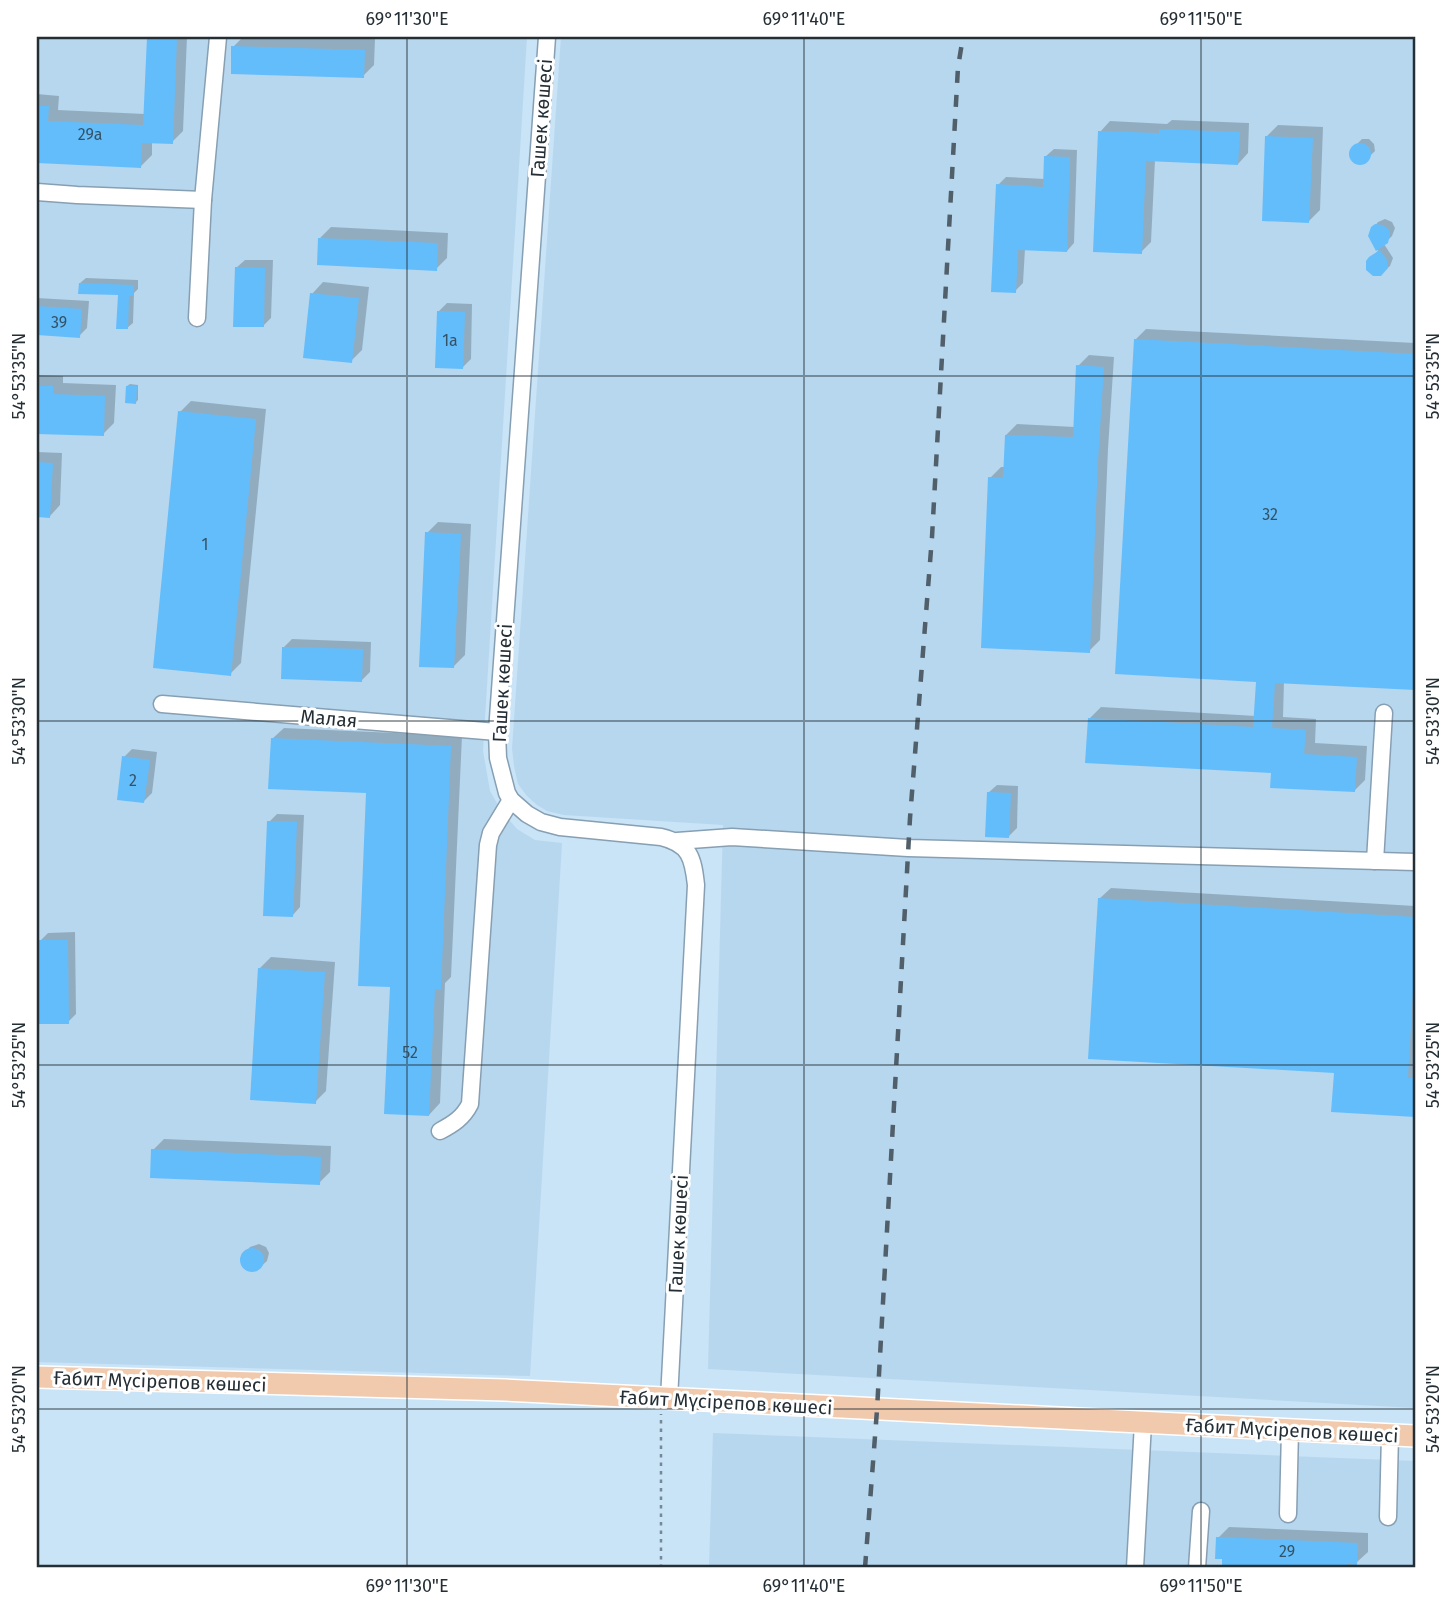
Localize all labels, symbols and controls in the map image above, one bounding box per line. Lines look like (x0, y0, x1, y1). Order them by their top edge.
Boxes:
text: 69°11'30"E (365, 8, 449, 30)
text: 69°11'40"E (763, 8, 846, 30)
text: 69°11'50"E (1159, 8, 1243, 30)
street label: Гашек көшесі (526, 58, 557, 178)
house number: 29а (78, 125, 102, 144)
house number: 39 (51, 313, 67, 332)
house number: 1а (442, 331, 458, 350)
text: 54°53'35"N (8, 333, 30, 419)
text: 54°53'35"N (1422, 333, 1444, 419)
house number: 32 (1262, 505, 1278, 524)
house number: 1 (202, 535, 208, 554)
street label: Гашек көшесі (488, 623, 517, 743)
text: 54°53'30"N (8, 677, 30, 765)
text: 54°53'30"N (1422, 677, 1444, 765)
street label: Малая (300, 705, 358, 732)
house number: 2 (129, 771, 137, 790)
text: 54°53'25"N (8, 1022, 30, 1108)
text: 54°53'25"N (1422, 1022, 1444, 1108)
house number: 52 (402, 1043, 418, 1062)
street label: Гашек көшесі (664, 1174, 693, 1294)
text: 54°53'20"N (8, 1365, 30, 1453)
text: 54°53'20"N (1422, 1365, 1444, 1453)
street label: Ғабит Мүсірепов көшесі (53, 1366, 267, 1397)
street label: Ғабит Мүсірепов көшесі (619, 1385, 833, 1420)
street label: Ғабит Мүсірепов көшесі (1185, 1413, 1399, 1448)
house number: 29 (1279, 1542, 1295, 1561)
text: 69°11'30"E (365, 1575, 449, 1597)
text: 69°11'40"E (763, 1575, 846, 1597)
text: 69°11'50"E (1159, 1575, 1243, 1597)

